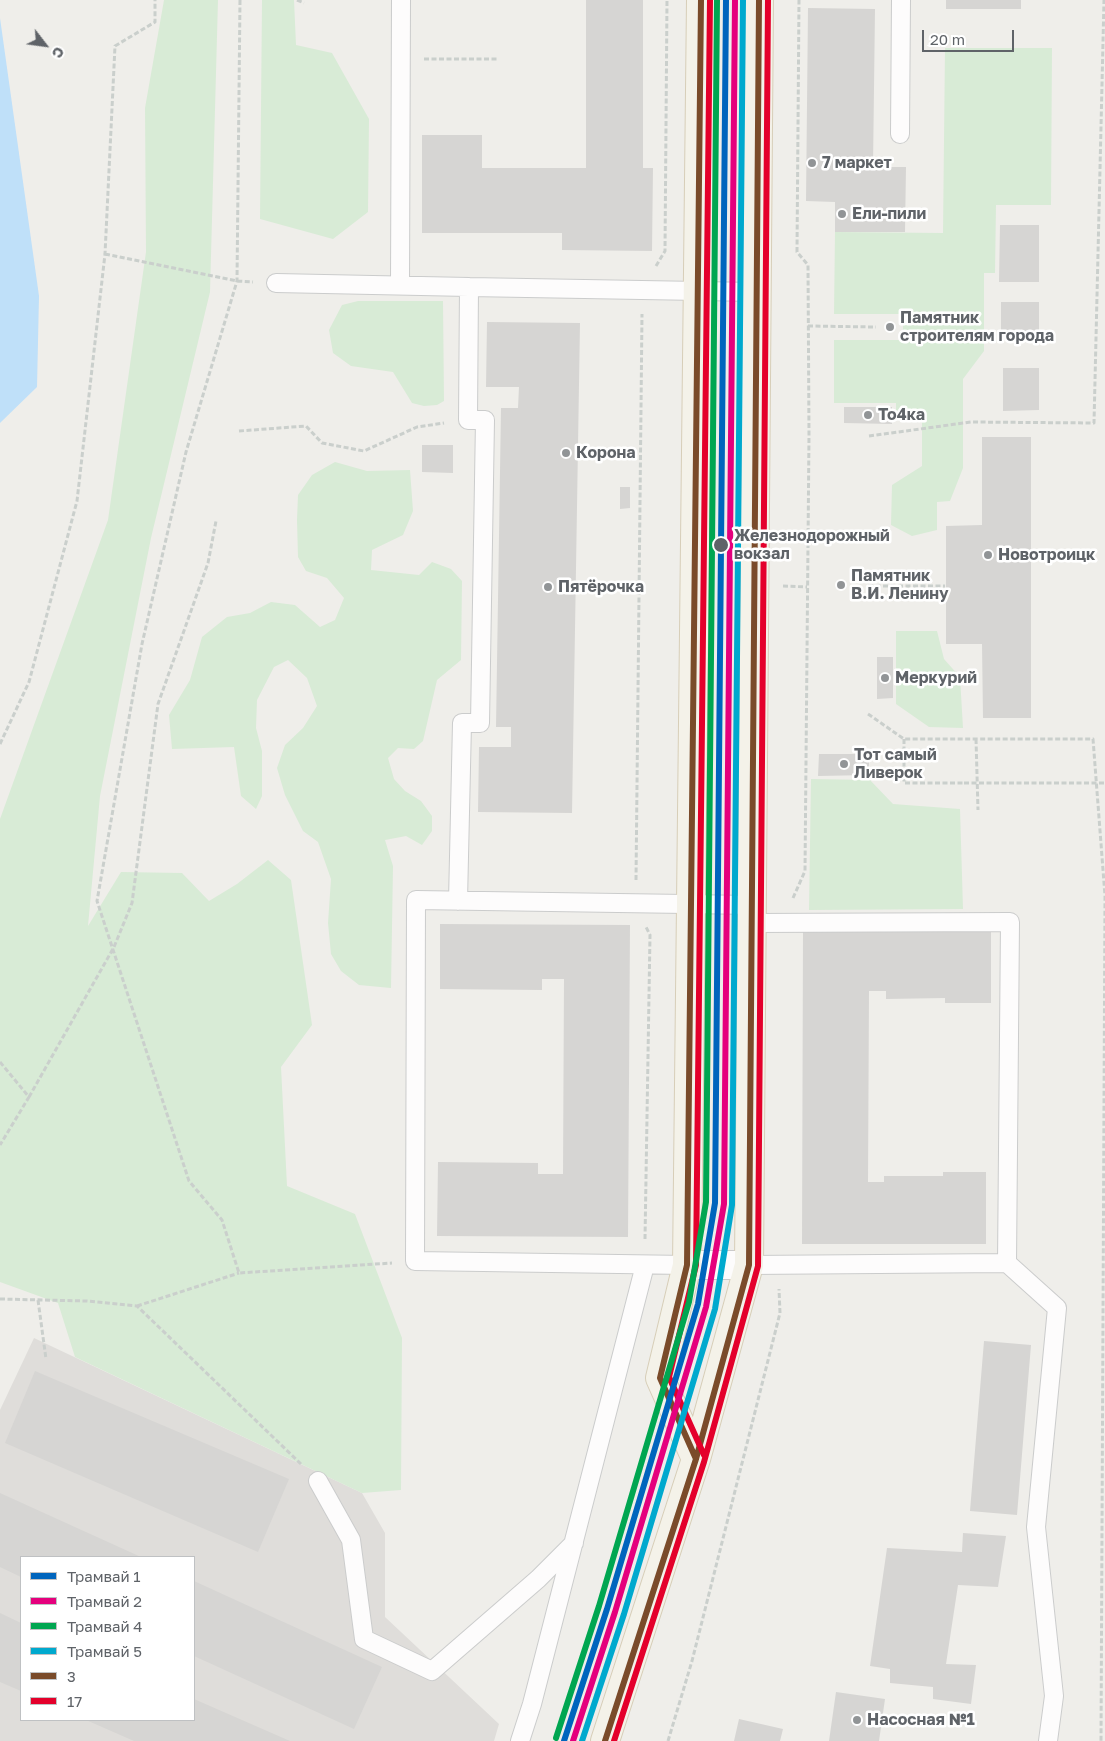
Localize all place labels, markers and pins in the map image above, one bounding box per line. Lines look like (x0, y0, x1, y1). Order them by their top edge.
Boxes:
place label: 7 маркет (822, 153, 892, 173)
marker: 7 маркет (806, 157, 818, 169)
place label: Ели-пили (852, 204, 926, 224)
marker: Ели-пили (836, 208, 848, 220)
place label: Памятник строителям города (900, 308, 1054, 346)
marker: Памятник строителям города (884, 321, 896, 333)
place label: То4ка (878, 405, 925, 425)
marker: То4ка (862, 409, 874, 421)
place label: Корона (576, 443, 636, 463)
marker: Корона (560, 447, 572, 459)
place label: Железнодорожный вокзал (734, 526, 890, 564)
marker: Железнодорожный вокзал (712, 536, 730, 554)
place label: Новотроицк (998, 545, 1095, 565)
marker: Новотроицк (982, 549, 994, 561)
place label: Памятник В.И. Ленину (851, 566, 949, 604)
place label: Пятёрочка (558, 577, 644, 597)
marker: Памятник В.И. Ленину (835, 579, 847, 591)
marker: Пятёрочка (542, 581, 554, 593)
place label: Меркурий (895, 668, 977, 688)
marker: Меркурий (879, 672, 891, 684)
place label: Тот самый Ливерок (854, 745, 937, 783)
marker: Тот самый Ливерок (838, 758, 850, 770)
place label: Насосная №1 (867, 1710, 975, 1730)
marker: Насосная №1 (851, 1714, 863, 1726)

